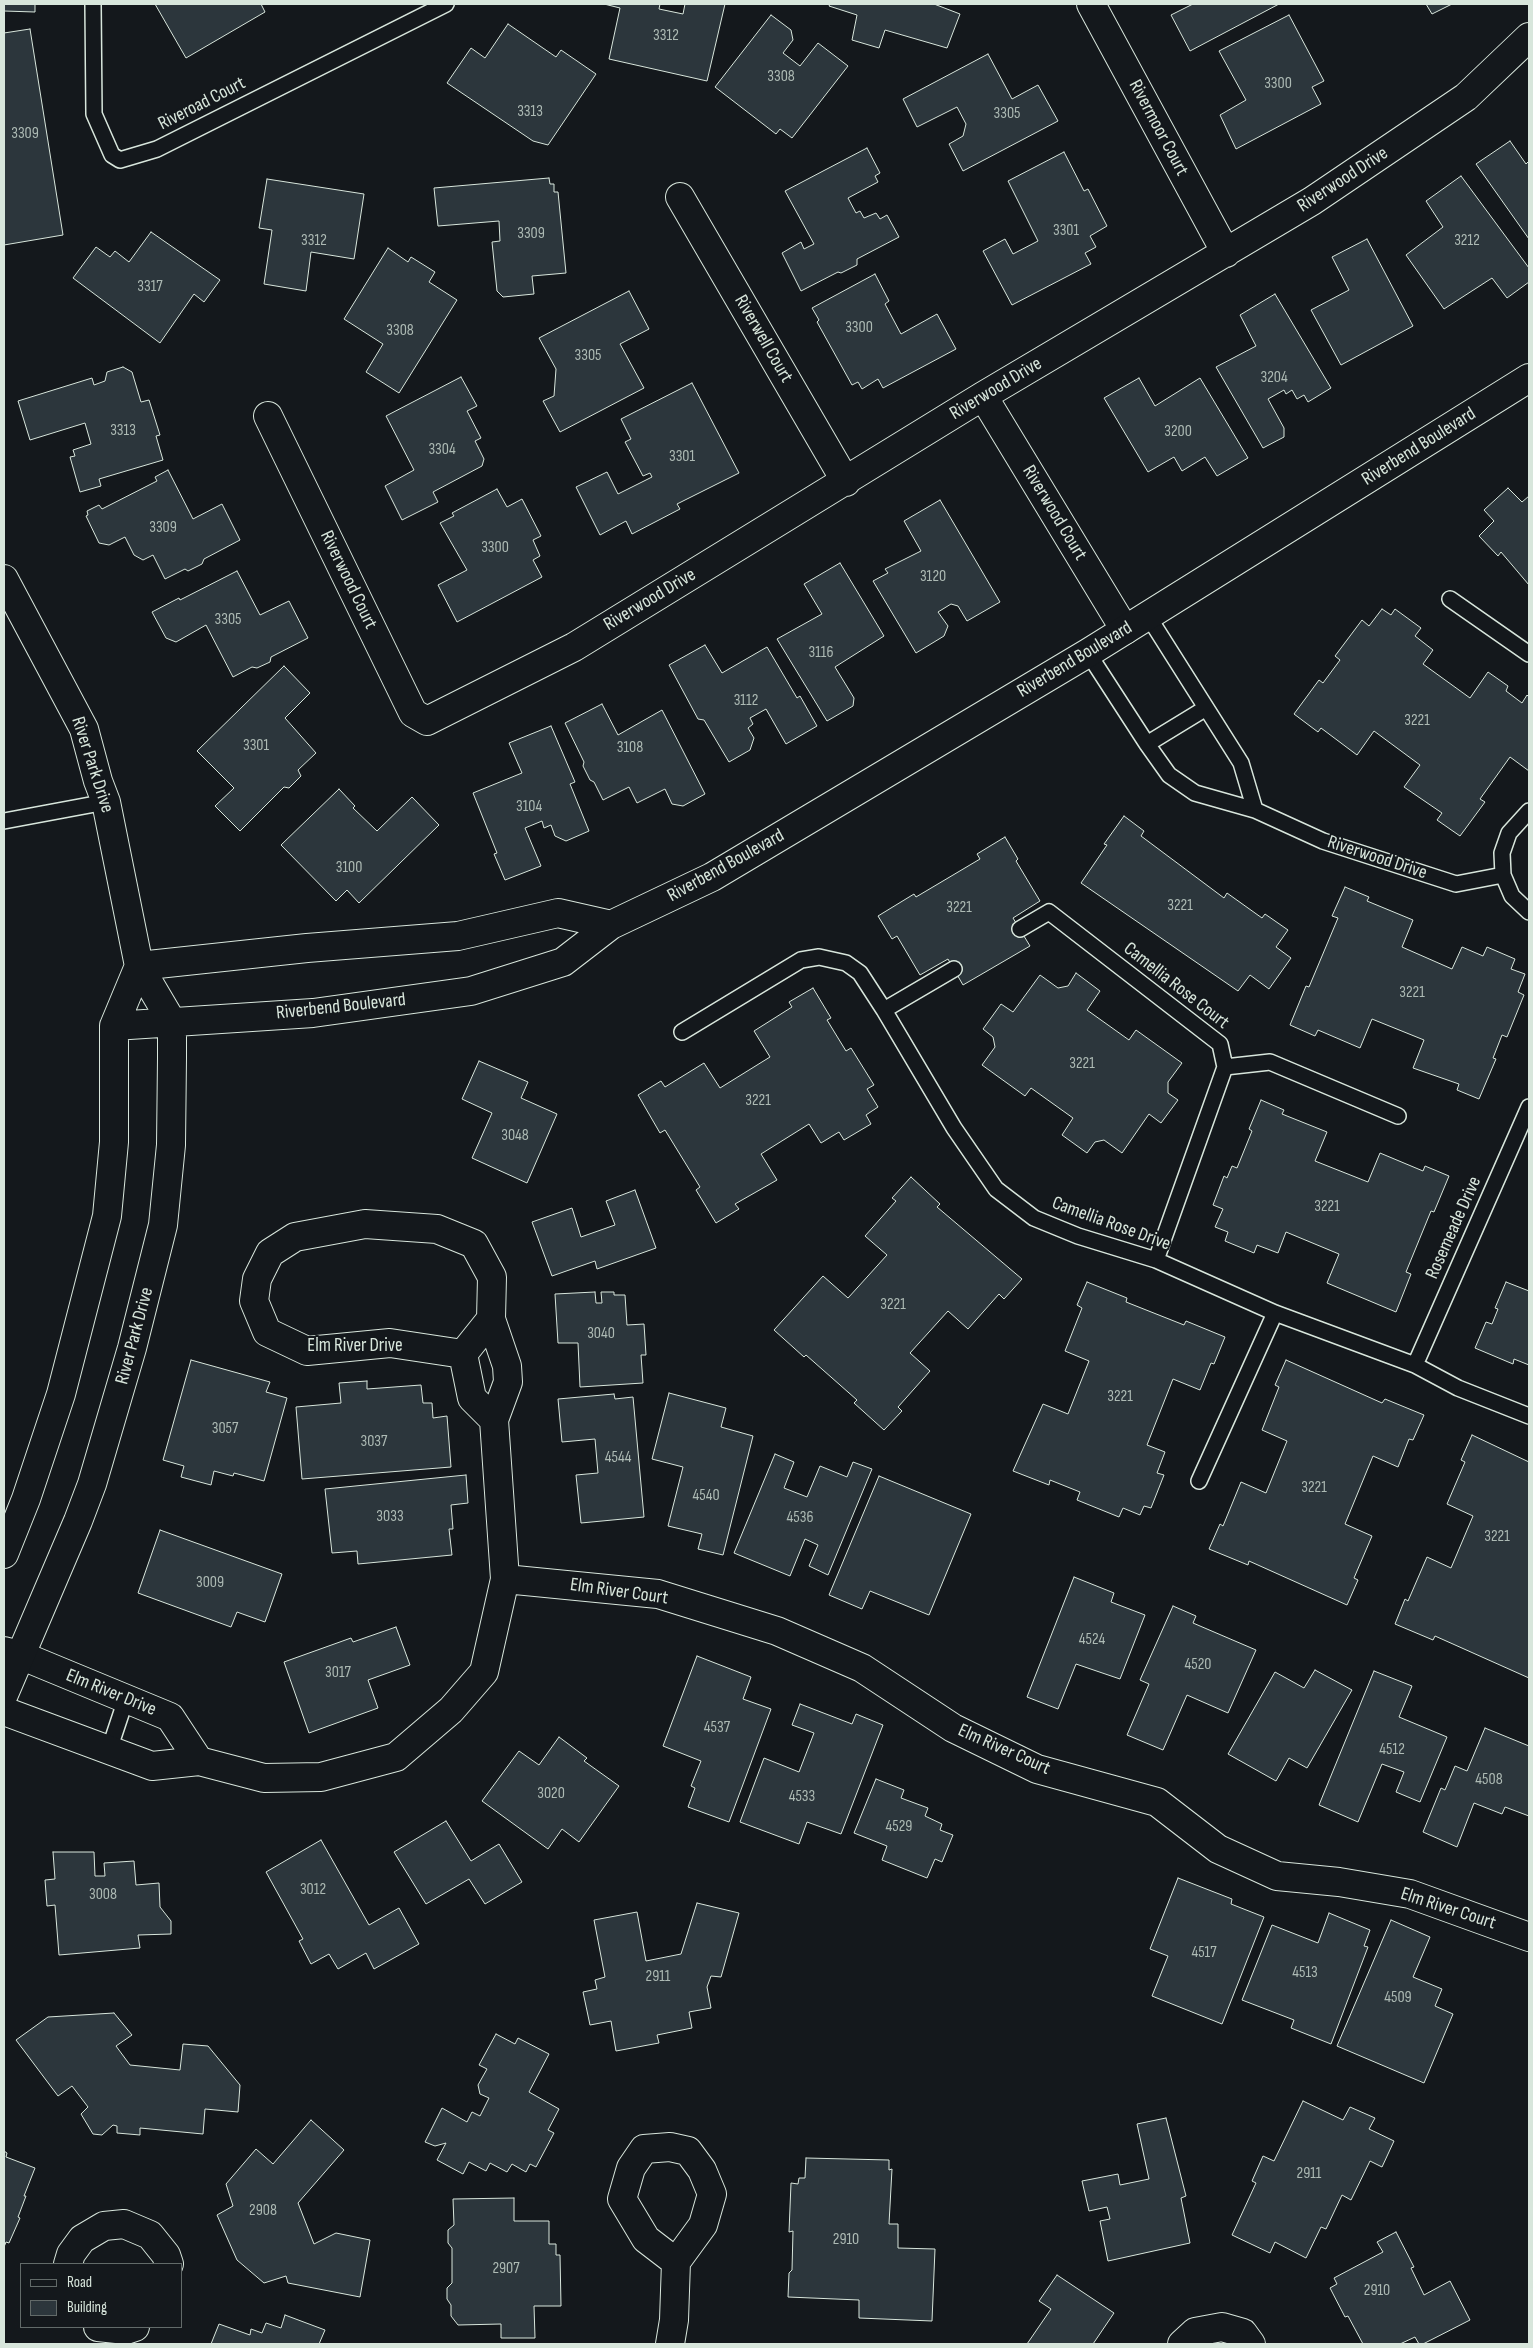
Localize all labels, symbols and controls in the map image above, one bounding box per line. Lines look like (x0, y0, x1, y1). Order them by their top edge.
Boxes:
house number: 3312 (653, 26, 679, 46)
house number: 3308 (767, 67, 795, 87)
street label: Riveroad Court (155, 72, 249, 136)
house number: 3300 (1264, 74, 1292, 94)
street label: Rivermoor Court (1123, 76, 1193, 180)
house number: 3313 (517, 102, 543, 122)
house number: 3305 (994, 104, 1020, 124)
house number: 3309 (11, 124, 39, 144)
street label: Riverwood Drive (1293, 142, 1393, 218)
house number: 3301 (1053, 221, 1079, 241)
house number: 3309 (517, 224, 545, 244)
house number: 3312 (301, 231, 327, 251)
house number: 3212 (1454, 231, 1480, 251)
house number: 3317 (137, 277, 163, 297)
street label: Riverwell Court (729, 291, 797, 387)
house number: 3300 (845, 318, 873, 338)
house number: 3308 (386, 321, 414, 341)
house number: 3305 (575, 346, 601, 366)
street label: Riverwood Drive (946, 353, 1046, 425)
house number: 3204 (1260, 368, 1288, 388)
street label: Riverbend Boulevard (1358, 403, 1480, 491)
house number: 3313 (110, 421, 136, 441)
house number: 3200 (1164, 422, 1192, 442)
house number: 3304 (428, 440, 456, 460)
house number: 3301 (669, 447, 695, 467)
street label: Riverwood Court (1017, 461, 1091, 565)
house number: 3309 (149, 518, 177, 538)
street label: Riverwood Court (314, 527, 382, 633)
house number: 3300 (481, 538, 509, 558)
street label: Riverwood Drive (600, 564, 700, 636)
house number: 3120 (920, 567, 946, 587)
house number: 3305 (215, 610, 241, 630)
street label: Riverbend Boulevard (1013, 617, 1137, 703)
house number: 3116 (809, 643, 833, 663)
house number: 3112 (734, 691, 758, 711)
house number: 3221 (1404, 711, 1430, 731)
street label: River Park Drive (66, 714, 118, 816)
house number: 3301 (243, 736, 269, 756)
house number: 3108 (617, 738, 643, 758)
house number: 3104 (516, 797, 542, 817)
street label: Riverbend Boulevard (664, 825, 788, 907)
street label: Riverwood Drive (1324, 831, 1430, 885)
house number: 3100 (336, 858, 362, 878)
house number: 3221 (1167, 896, 1193, 916)
house number: 3221 (946, 898, 972, 918)
street label: Camellia Rose Court (1119, 938, 1233, 1034)
house number: 3221 (1399, 983, 1425, 1003)
street label: Riverbend Boulevard (275, 989, 407, 1025)
house number: 3221 (1069, 1054, 1095, 1074)
house number: 3221 (745, 1091, 771, 1111)
house number: 3048 (501, 1126, 529, 1146)
street label: Rosemeade Drive (1421, 1173, 1487, 1283)
street label: Camellia Rose Drive (1049, 1192, 1173, 1256)
house number: 3221 (1314, 1197, 1340, 1217)
street label: River Park Drive (111, 1285, 159, 1387)
house number: 3221 (880, 1295, 906, 1315)
house number: 3040 (587, 1324, 615, 1344)
street label: Elm River Drive (307, 1335, 403, 1357)
house number: 3221 (1107, 1387, 1133, 1407)
house number: 3057 (212, 1419, 238, 1439)
house number: 3037 (361, 1432, 387, 1452)
house number: 4544 (605, 1448, 631, 1468)
house number: 3221 (1301, 1478, 1327, 1498)
house number: 4540 (692, 1486, 720, 1506)
house number: 3033 (376, 1507, 404, 1527)
house number: 4536 (787, 1508, 813, 1528)
house number: 3221 (1484, 1527, 1510, 1547)
house number: 3009 (196, 1573, 224, 1593)
street label: Elm River Court (569, 1574, 669, 1610)
house number: 4524 (1079, 1630, 1105, 1650)
house number: 4520 (1185, 1655, 1211, 1675)
house number: 3017 (325, 1663, 351, 1683)
street label: Elm River Drive (63, 1665, 159, 1721)
house number: 4537 (704, 1718, 730, 1738)
street label: Elm River Court (954, 1720, 1054, 1780)
house number: 4512 (1379, 1740, 1405, 1760)
house number: 4508 (1475, 1770, 1503, 1790)
house number: 3020 (537, 1784, 565, 1804)
house number: 4533 (789, 1787, 815, 1807)
house number: 4529 (886, 1817, 912, 1837)
house number: 3012 (300, 1880, 326, 1900)
street label: Elm River Court (1398, 1883, 1498, 1935)
house number: 3008 (89, 1885, 117, 1905)
house number: 4517 (1191, 1943, 1217, 1963)
house number: 4513 (1292, 1963, 1318, 1983)
house number: 2911 (646, 1967, 670, 1987)
house number: 4509 (1384, 1988, 1412, 2008)
house number: 2911 (1297, 2164, 1321, 2184)
house number: 2908 (249, 2201, 277, 2221)
house number: 2910 (833, 2230, 859, 2250)
house number: 2907 (492, 2259, 520, 2279)
legend (20, 2263, 182, 2328)
text: Road (67, 2273, 92, 2292)
house number: 2910 (1364, 2281, 1390, 2301)
text: Building (67, 2298, 107, 2317)

